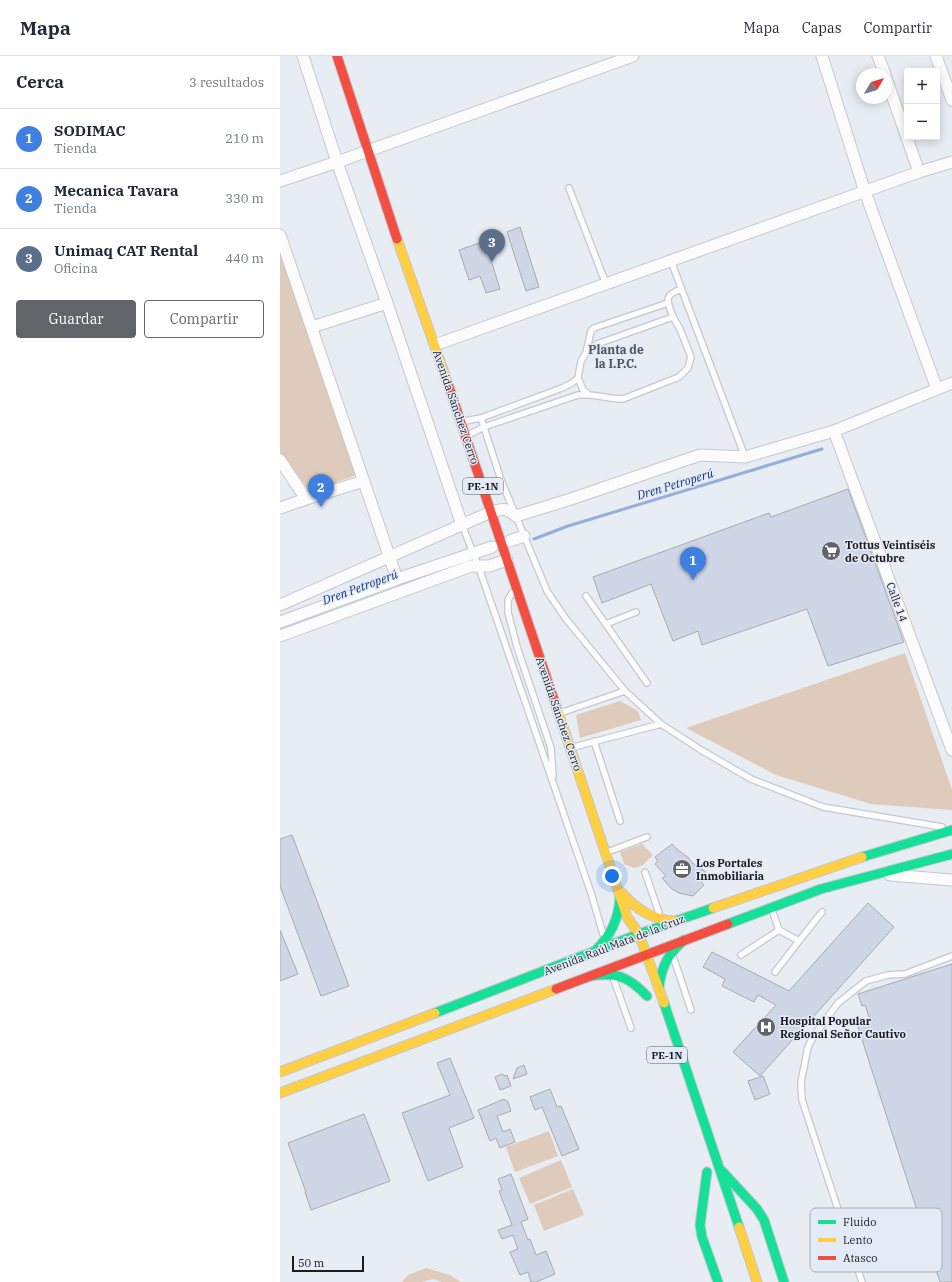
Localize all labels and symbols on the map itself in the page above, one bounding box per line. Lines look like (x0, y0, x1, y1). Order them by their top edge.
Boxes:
north arrow (856, 68, 892, 104)
pin: 3 (479, 229, 505, 262)
district label: Planta de la I.P.C. (588, 342, 644, 371)
street label: Avenida Sánchez Cerro (430, 348, 482, 466)
water label: Dren Petroperú (634, 465, 715, 503)
pin: 2 (308, 474, 334, 507)
road number: PE-1N (463, 478, 503, 494)
place label: Tottus Veintiséis de Octubre (845, 538, 936, 565)
supermarket icon: Tottus Veintiséis de Octubre (820, 540, 842, 562)
pin: 1 (680, 547, 706, 580)
water label: Dren Petroperú (319, 566, 400, 608)
street label: Calle 14 (883, 580, 911, 624)
street label: Avenida Sánchez Cerro (533, 655, 585, 773)
place label: Los Portales Inmobiliaria (696, 856, 764, 883)
office icon: Los Portales Inmobiliaria (671, 858, 693, 880)
your location (602, 866, 622, 886)
street label: Avenida Raúl Mata de la Cruz (541, 911, 687, 978)
place label: Hospital Popular Regional Señor Cautivo (780, 1014, 906, 1041)
hospital icon: Hospital Popular Regional Señor Cautivo (755, 1016, 777, 1038)
road number: PE-1N (647, 1047, 687, 1063)
legend (810, 1208, 942, 1272)
text: Fluido (843, 1215, 876, 1229)
text: Lento (843, 1233, 873, 1247)
text: Atasco (843, 1251, 877, 1265)
scale bar (292, 1254, 364, 1273)

